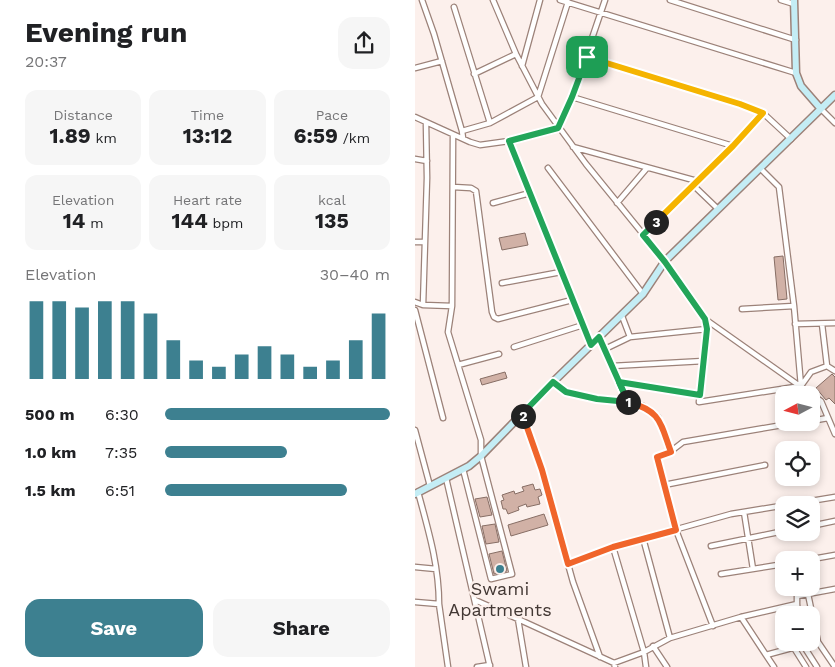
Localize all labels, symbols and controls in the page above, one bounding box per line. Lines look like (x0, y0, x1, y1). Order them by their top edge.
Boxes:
text: Evening run (25, 16, 187, 49)
button: share (338, 17, 390, 69)
pin (566, 36, 608, 78)
icon: arrive (573, 43, 601, 71)
text: 20:37 (25, 52, 67, 71)
text: Distance (53, 107, 113, 123)
text: Time (191, 107, 224, 123)
text: Pace (316, 107, 348, 123)
text: 1.89 (50, 123, 91, 148)
text: 13:12 (183, 123, 232, 148)
text: 6:59 (294, 123, 338, 148)
text: km (91, 130, 117, 146)
text: /km (338, 130, 370, 146)
text: Elevation (52, 192, 114, 208)
text: Heart rate (173, 192, 242, 208)
text: kcal (318, 192, 346, 208)
text: 14 (63, 208, 85, 233)
text: 144 (172, 208, 208, 233)
text: 135 (315, 208, 349, 233)
pin: 3 (643, 210, 669, 234)
text: 3 (652, 214, 661, 230)
text: m (85, 215, 104, 231)
text: bpm (208, 215, 243, 231)
text: Elevation (25, 265, 96, 284)
text: 30–40 m (320, 265, 390, 284)
north arrow (775, 386, 820, 431)
map controls (775, 386, 820, 651)
pin: 1 (615, 390, 641, 414)
text: 1 (625, 394, 632, 410)
pin: 2 (511, 404, 535, 428)
text: 500 m (25, 405, 75, 424)
text: 6:30 (105, 405, 139, 424)
text: 2 (519, 408, 528, 424)
button: locate (775, 441, 820, 486)
text: 1.0 km (25, 443, 76, 462)
text: 7:35 (105, 443, 137, 462)
text: 1.5 km (25, 481, 75, 500)
text: 6:51 (105, 481, 135, 500)
button: layers (775, 496, 820, 541)
button: + (775, 551, 820, 596)
marker: Swami Apartments (494, 563, 506, 575)
place label: Swami Apartments (448, 578, 552, 620)
button: Save (25, 599, 203, 657)
button: Share (213, 599, 390, 657)
button: − (775, 606, 820, 651)

